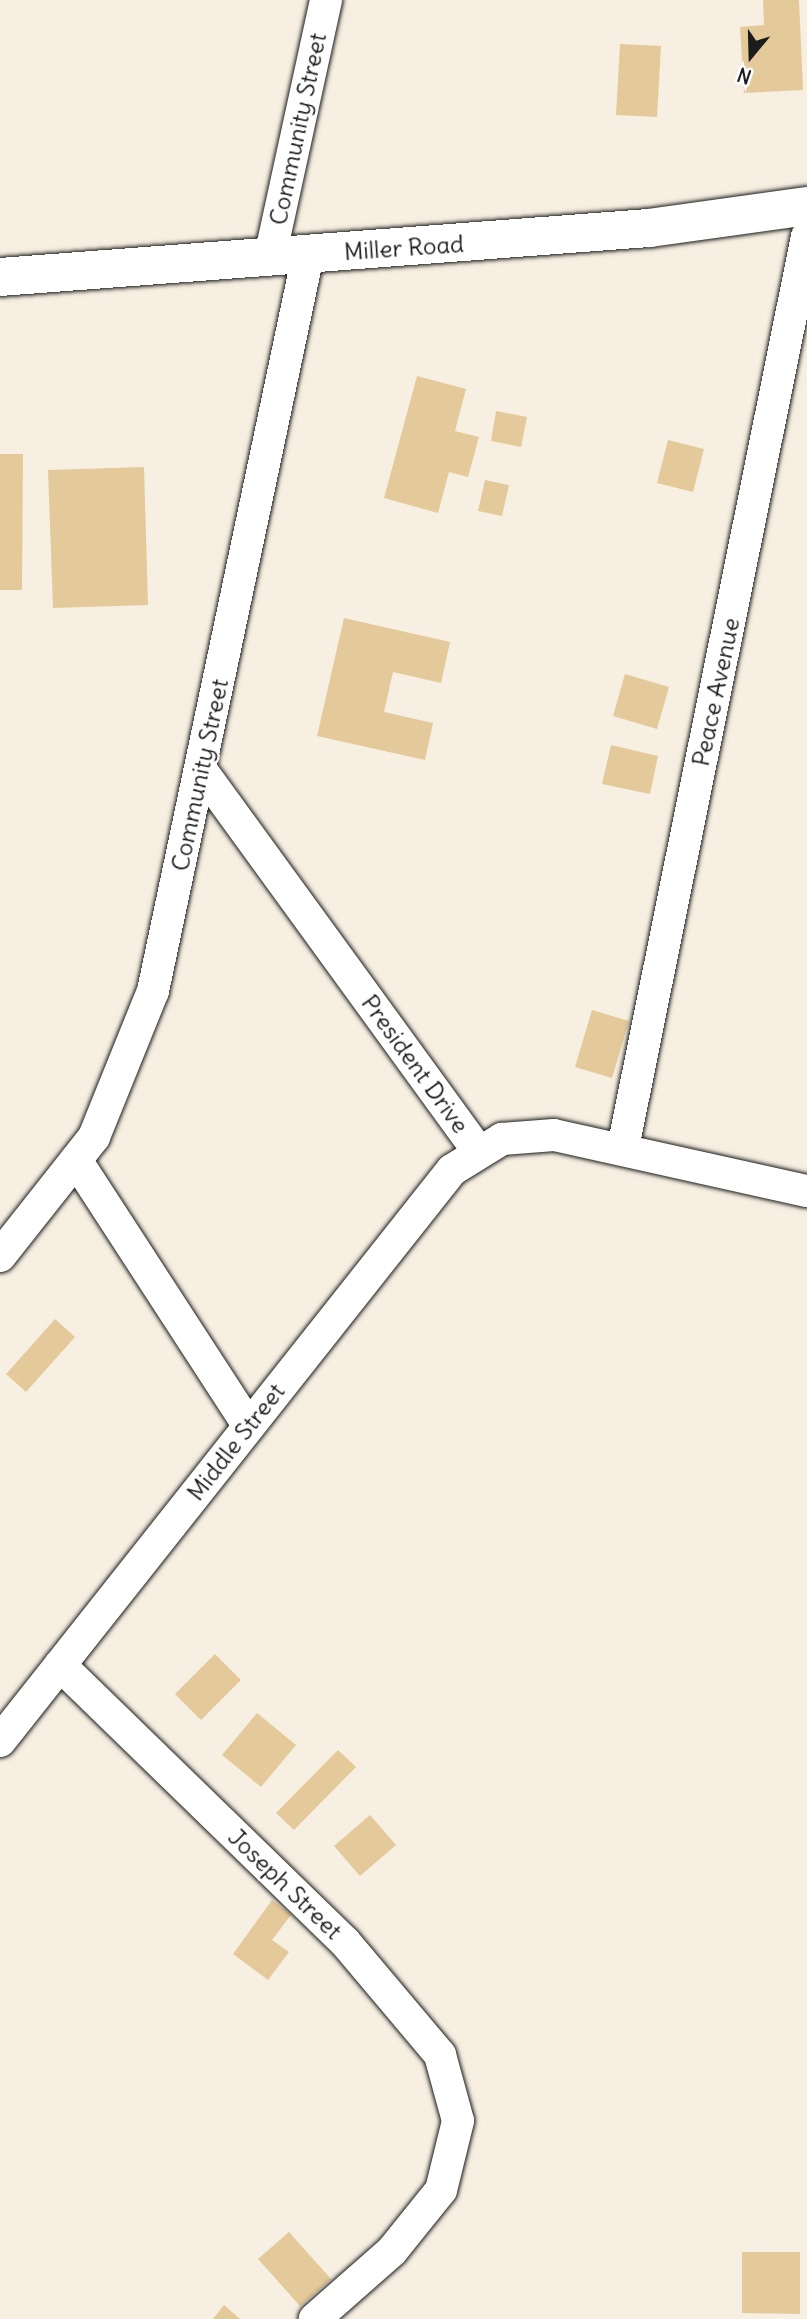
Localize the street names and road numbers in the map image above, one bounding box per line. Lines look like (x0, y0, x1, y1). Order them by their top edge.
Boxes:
street label: Community Street (264, 30, 332, 228)
street label: Miller Road (343, 229, 465, 267)
street label: Peace Avenue (686, 615, 746, 769)
street label: Community Street (166, 676, 234, 874)
street label: President Drive (355, 989, 475, 1139)
street label: Middle Street (181, 1378, 291, 1506)
street label: Joseph Street (222, 1823, 348, 1945)

